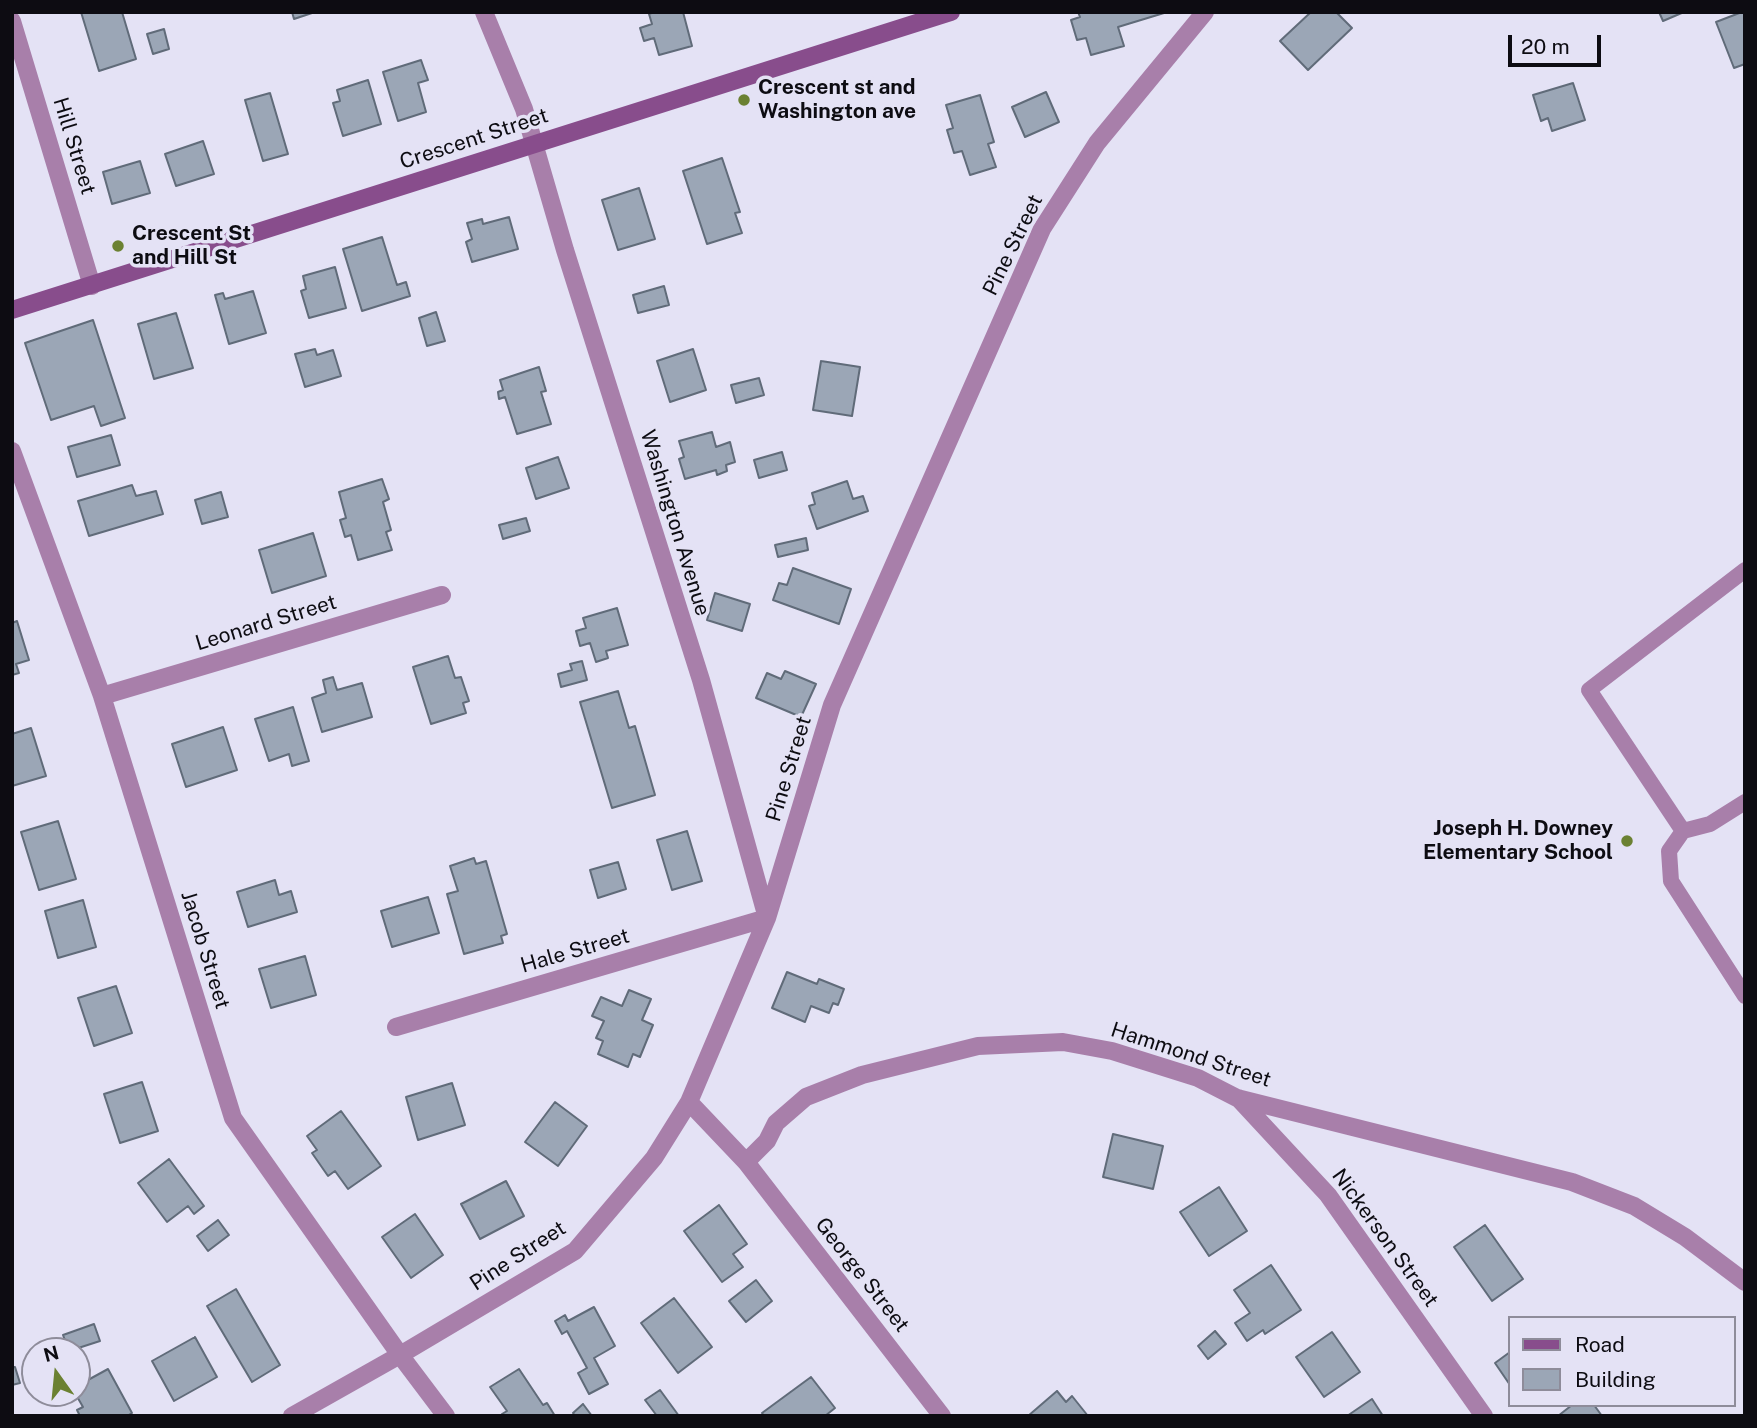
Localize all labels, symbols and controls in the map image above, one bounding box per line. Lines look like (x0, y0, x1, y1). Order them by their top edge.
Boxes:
scale bar (1512, 21, 1605, 65)
text: 20 m (1521, 34, 1570, 59)
place label: Crescent st and Washington ave (758, 75, 916, 125)
marker: Crescent st and Washington ave (736, 92, 752, 108)
street label: Hill Street (47, 94, 101, 198)
street label: Crescent Street (397, 103, 551, 175)
street label: Pine Street (978, 190, 1048, 300)
place label: Crescent St and Hill St (132, 221, 251, 271)
marker: Crescent St and Hill St (110, 238, 126, 254)
street label: Washington Avenue (635, 427, 715, 619)
street label: Leonard Street (192, 590, 340, 656)
street label: Pine Street (761, 713, 817, 825)
place label: Joseph H. Downey Elementary School (1423, 816, 1613, 866)
marker: Joseph H. Downey Elementary School (1619, 833, 1635, 849)
street label: Jacob Street (175, 888, 235, 1012)
street label: Hale Street (518, 923, 632, 979)
street label: Hammond Street (1108, 1017, 1274, 1093)
street label: Nickerson Street (1326, 1164, 1444, 1312)
street label: George Street (810, 1213, 914, 1337)
street label: Pine Street (465, 1216, 571, 1296)
legend (1508, 1316, 1736, 1407)
text: Road (1575, 1332, 1625, 1357)
north arrow (21, 1337, 91, 1407)
text: N (41, 1341, 61, 1366)
text: Building (1575, 1367, 1656, 1392)

